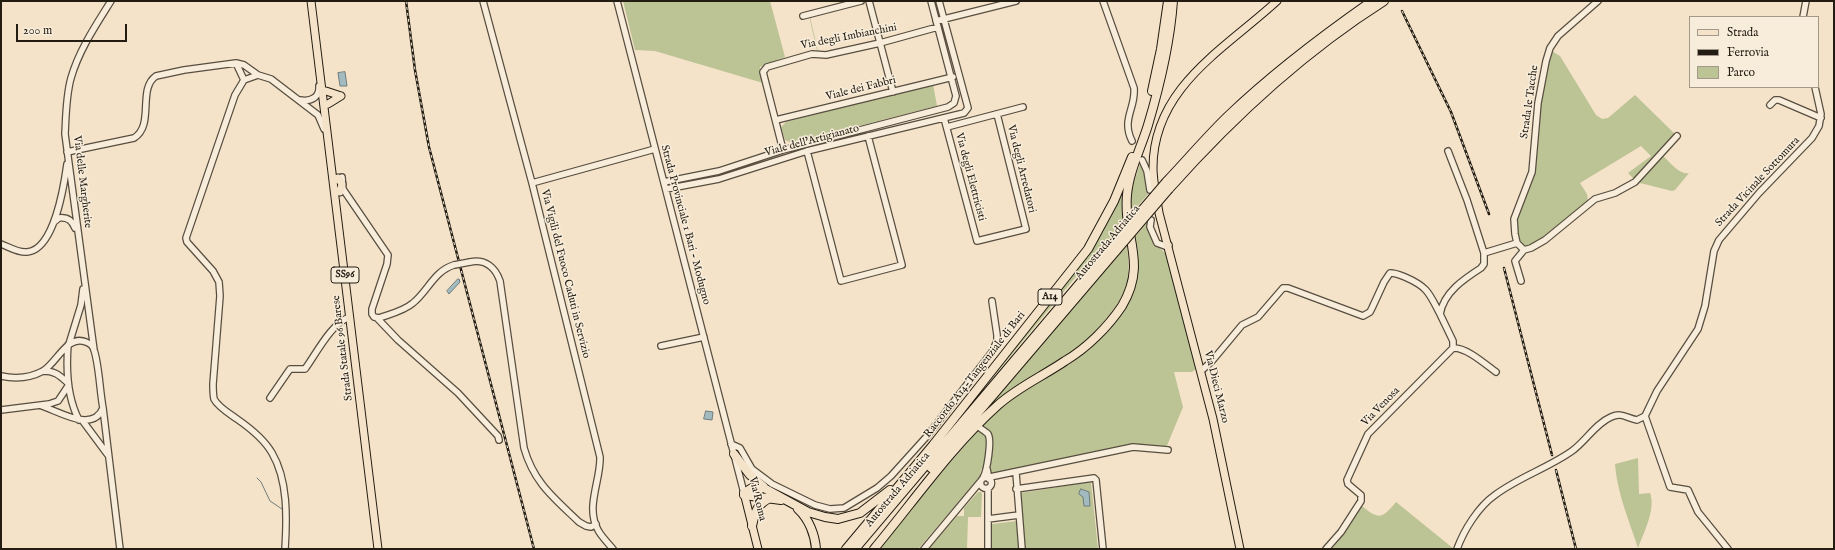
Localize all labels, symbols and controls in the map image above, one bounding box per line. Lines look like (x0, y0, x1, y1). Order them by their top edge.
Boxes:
scale bar (18, 16, 129, 42)
legend (1689, 16, 1819, 88)
street label: Via degli Imbianchini (800, 21, 898, 53)
text: 200 m (23, 23, 52, 38)
text: Strada (1727, 25, 1758, 40)
text: Ferrovia (1727, 45, 1769, 60)
street label: Strada le Tacche (1518, 64, 1542, 140)
text: Parco (1727, 65, 1755, 80)
street label: Viale dei Fabbri (825, 74, 897, 104)
street label: Viale dell'Artigianato (763, 122, 861, 160)
street label: Via degli Arredatori (1004, 124, 1038, 214)
street label: Via degli Elettricisti (952, 131, 988, 223)
street label: Strada Vicinale Sottomura (1713, 134, 1803, 230)
street label: Via delle Margherite (70, 135, 94, 229)
street label: Strada Provinciale 1 Bari - Modugno (657, 144, 713, 306)
street label: Via Vigili del Fuoco Caduti in Servizio (538, 188, 592, 360)
street label: Autostrada Adriatica (1073, 203, 1143, 283)
road number: SS96 (331, 267, 359, 283)
road number: A14 (1038, 289, 1062, 305)
street label: Strada Statale 96 Barese (330, 294, 356, 402)
street label: Raccordo A14-Tangenziale di Bari (922, 309, 1028, 441)
street label: Via Dieci Marzo (1201, 349, 1231, 425)
street label: Via Venosa (1359, 385, 1403, 429)
street label: Autostrada Adriatica (863, 450, 933, 530)
street label: Via Roma (745, 476, 769, 522)

